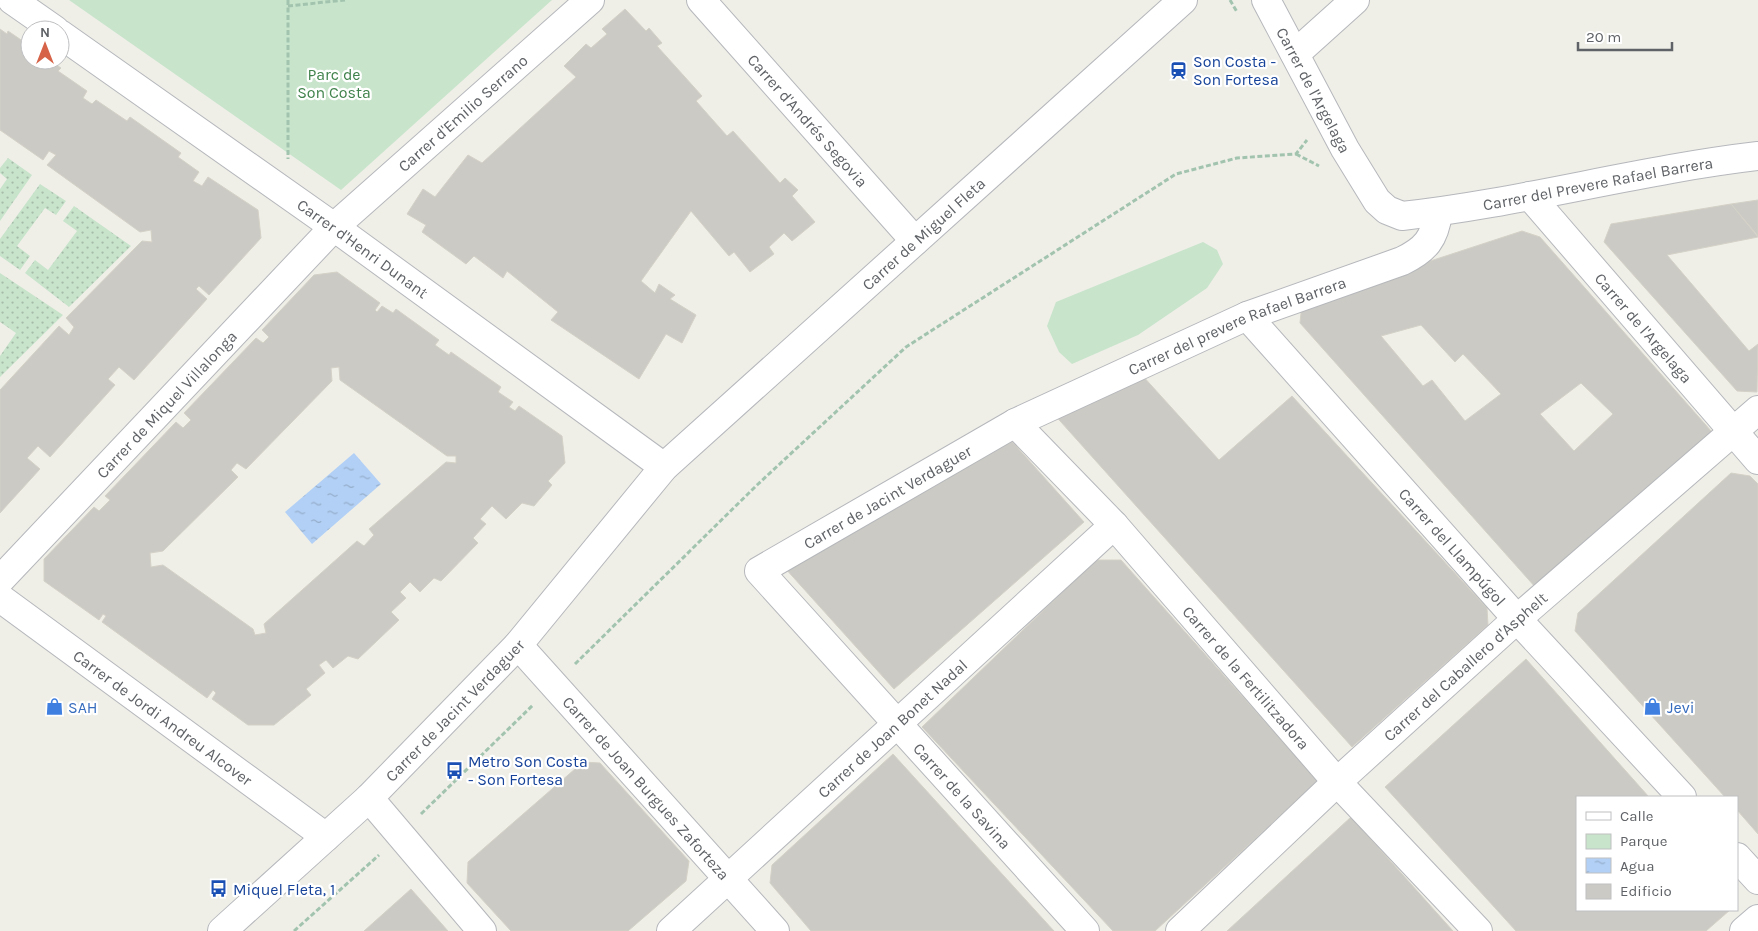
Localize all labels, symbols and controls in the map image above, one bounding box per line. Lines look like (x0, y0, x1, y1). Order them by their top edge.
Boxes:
north arrow (20, 20, 70, 70)
scale bar (1578, 20, 1672, 52)
text: N (40, 24, 50, 41)
street label: Carrer de l'Argelaga (1273, 24, 1355, 156)
text: 20 m (1586, 28, 1621, 46)
street label: Carrer d'Emilio Serrano (394, 50, 531, 175)
street label: Carrer d'Andrés Segovia (744, 50, 872, 191)
place label: Son Costa - Son Fortesa (1193, 52, 1279, 89)
station icon: Son Costa - Son Fortesa (1169, 60, 1189, 80)
park label: Parc de Son Costa (297, 65, 371, 102)
street label: Carrer del Prevere Rafael Barrera (1481, 153, 1714, 214)
street label: Carrer de Miguel Fleta (858, 173, 989, 294)
street label: Carrer d'Henri Dunant (294, 195, 432, 302)
street label: Carrer de l'Argelaga (1591, 269, 1696, 387)
street label: Carrer del prevere Rafael Barrera (1125, 272, 1348, 379)
street label: Carrer de Miquel Villalonga (92, 327, 241, 482)
street label: Carrer de Jacint Verdaguer (800, 441, 975, 553)
street label: Carrer del Llampúgol (1395, 484, 1510, 609)
street label: Carrer del Caballero d'Asphelt (1379, 588, 1551, 745)
street label: Carrer de la Fertilitzadora (1179, 602, 1314, 753)
street label: Carrer de Jacint Verdaguer (381, 635, 528, 785)
street label: Carrer de Jordi Andreu Alcover (70, 646, 256, 789)
street label: Carrer de Joan Bonet Nadal (813, 655, 971, 802)
street label: Carrer de Joan Burgues Zaforteza (559, 692, 734, 884)
shop icon: SAH (44, 697, 64, 717)
shop icon: Jevi (1643, 697, 1663, 717)
place label: SAH (68, 698, 98, 717)
place label: Jevi (1667, 698, 1694, 717)
street label: Carrer de la Savina (909, 739, 1015, 853)
place label: Metro Son Costa - Son Fortesa (468, 752, 588, 789)
bus stop icon: Metro Son Costa - Son Fortesa (444, 760, 464, 780)
legend (1576, 796, 1738, 911)
text: Calle (1620, 807, 1654, 825)
text: Parque (1620, 832, 1668, 850)
text: Agua (1620, 857, 1654, 875)
bus stop icon: Miquel Fleta, 1 (209, 879, 229, 899)
place label: Miquel Fleta, 1 (233, 880, 335, 899)
text: Edificio (1620, 882, 1672, 900)

